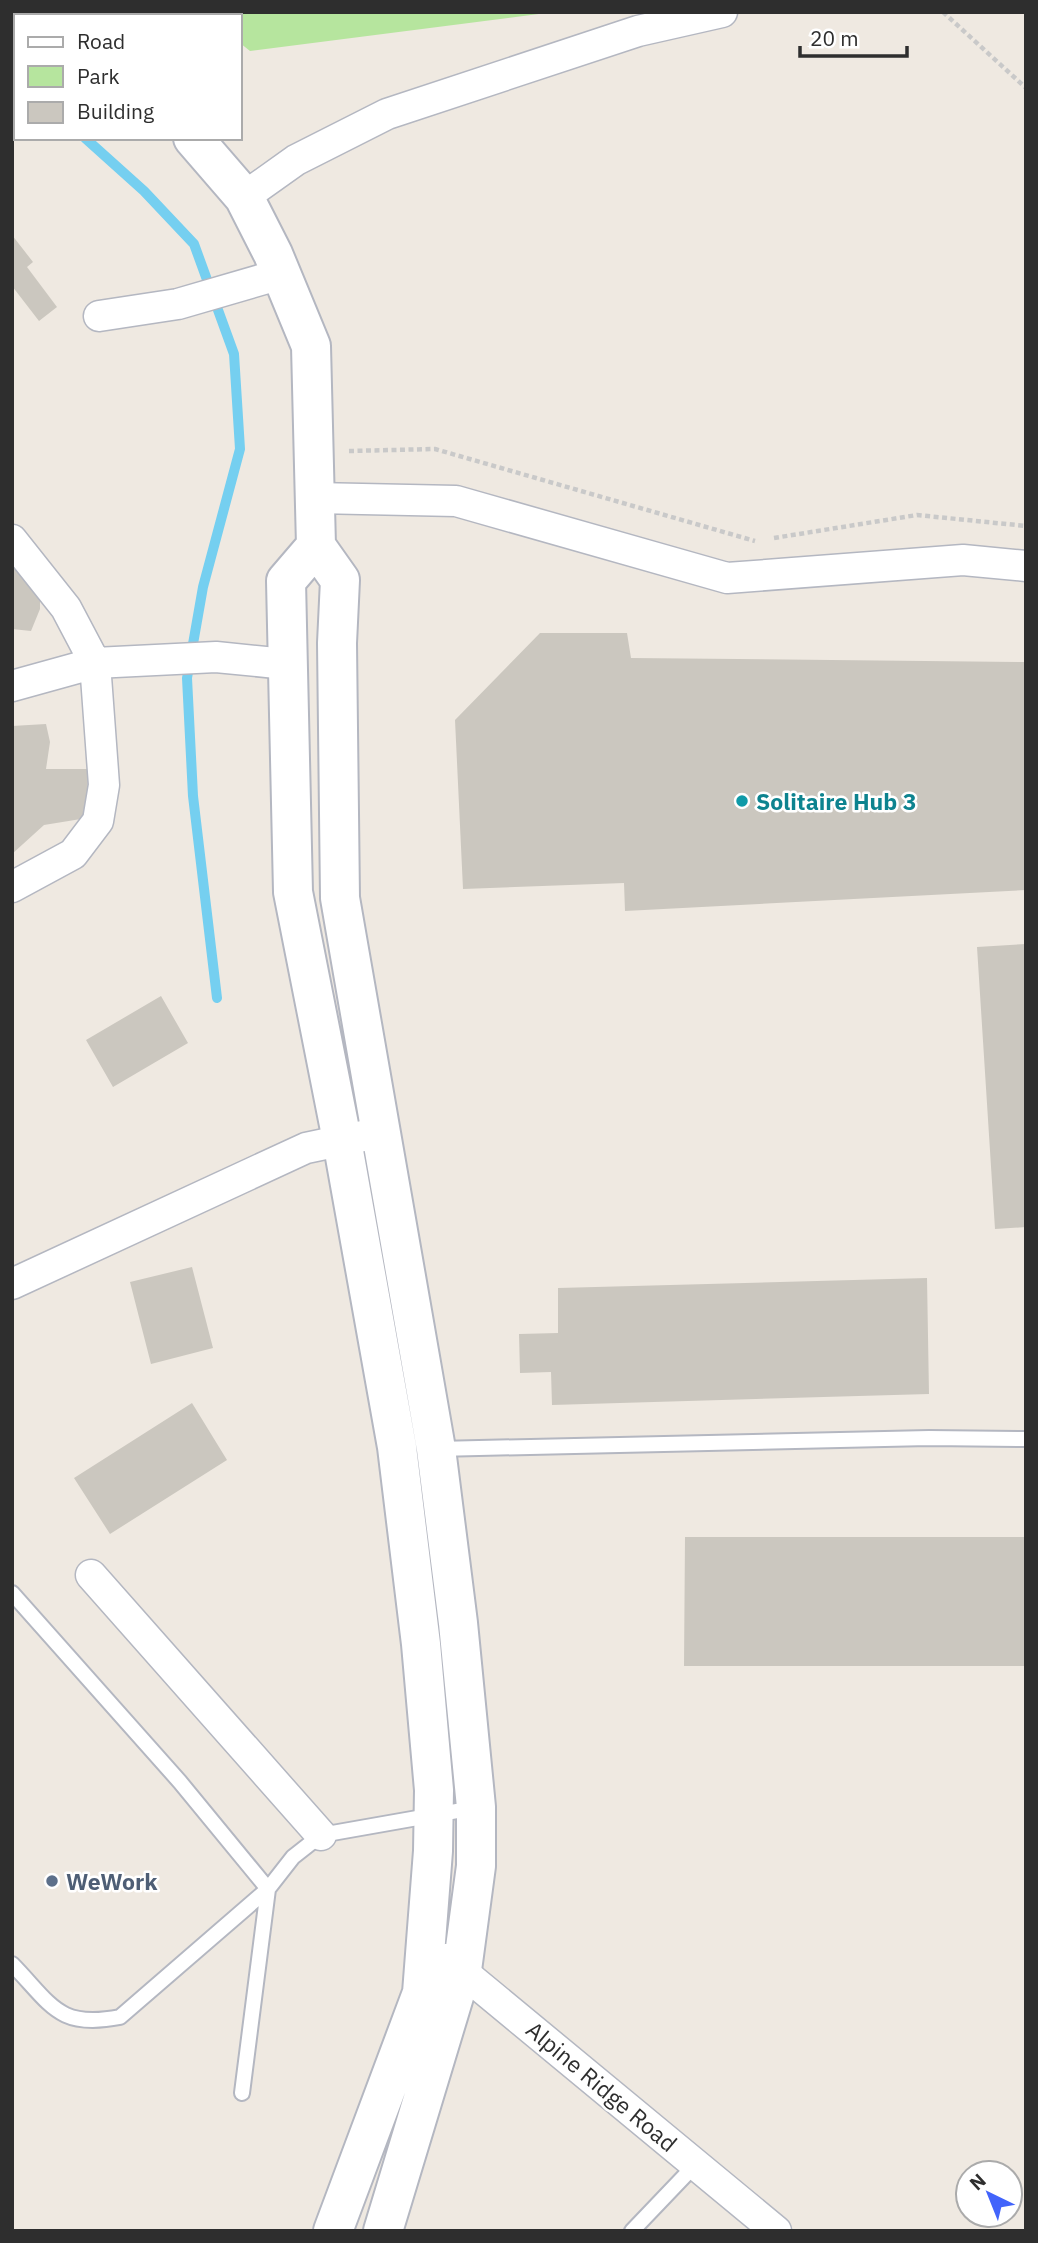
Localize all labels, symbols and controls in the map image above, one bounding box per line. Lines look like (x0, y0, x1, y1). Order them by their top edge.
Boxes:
legend (14, 14, 242, 140)
scale bar (800, 14, 907, 58)
text: 20 m (810, 24, 859, 52)
text: Road (77, 27, 125, 55)
text: Park (77, 62, 120, 90)
text: Building (77, 97, 154, 125)
place label: Solitaire Hub 3 (756, 786, 916, 816)
marker: Solitaire Hub 3 (734, 793, 750, 809)
place label: WeWork (66, 1866, 158, 1896)
marker: WeWork (44, 1873, 60, 1889)
street label: Alpine Ridge Road (520, 2014, 684, 2158)
north arrow (954, 2159, 1024, 2229)
text: N (964, 2168, 991, 2195)

